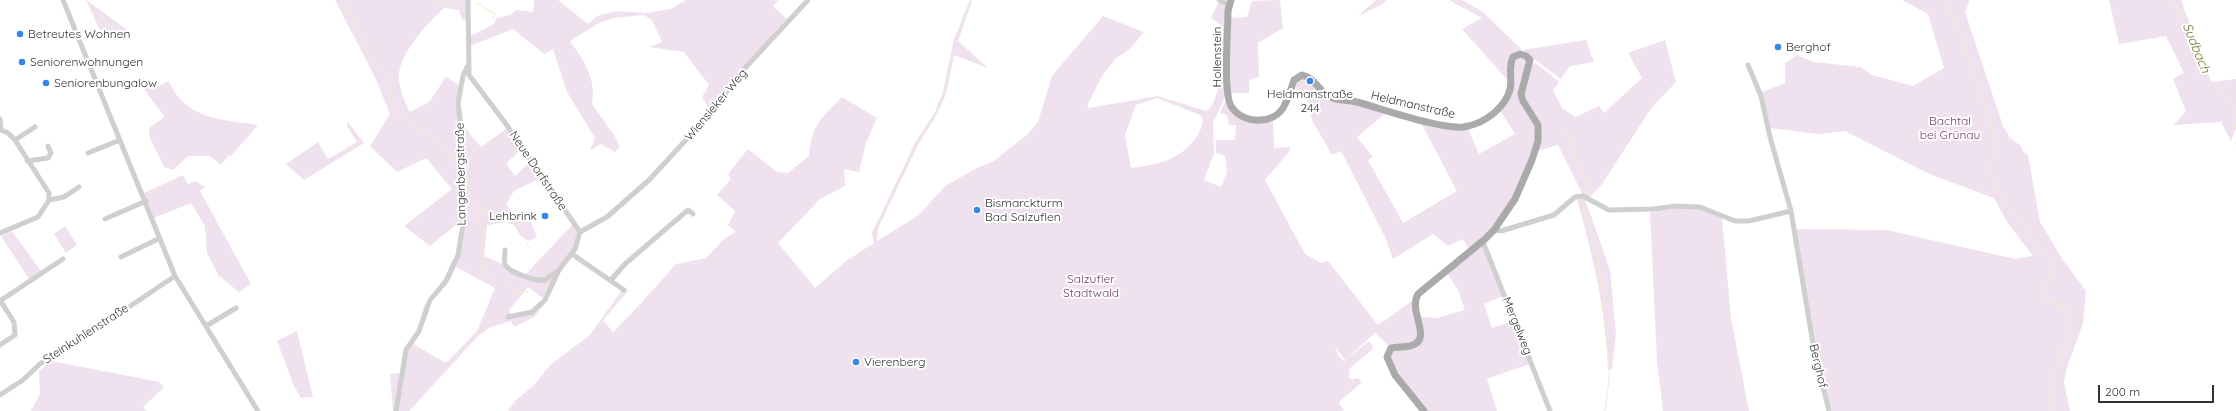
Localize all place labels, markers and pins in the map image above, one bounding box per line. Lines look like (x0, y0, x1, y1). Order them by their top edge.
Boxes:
place label: Betreutes Wohnen (28, 27, 130, 41)
marker: Betreutes Wohnen (15, 29, 25, 39)
place label: Berghof (1786, 40, 1831, 54)
marker: Berghof (1773, 42, 1783, 52)
place label: Seniorenwohnungen (30, 55, 143, 69)
marker: Seniorenwohnungen (17, 57, 27, 67)
place label: Seniorenbungalow (54, 76, 157, 90)
marker: Heldmanstraße 244 (1305, 76, 1315, 86)
marker: Seniorenbungalow (41, 78, 51, 88)
place label: Heldmanstraße 244 (1267, 87, 1353, 115)
place label: Bismarckturm Bad Salzuflen (985, 196, 1063, 224)
marker: Bismarckturm Bad Salzuflen (972, 205, 982, 215)
place label: Lehbrink (489, 209, 537, 223)
marker: Lehbrink (540, 211, 550, 221)
place label: Vierenberg (864, 355, 925, 369)
marker: Vierenberg (851, 357, 861, 367)

